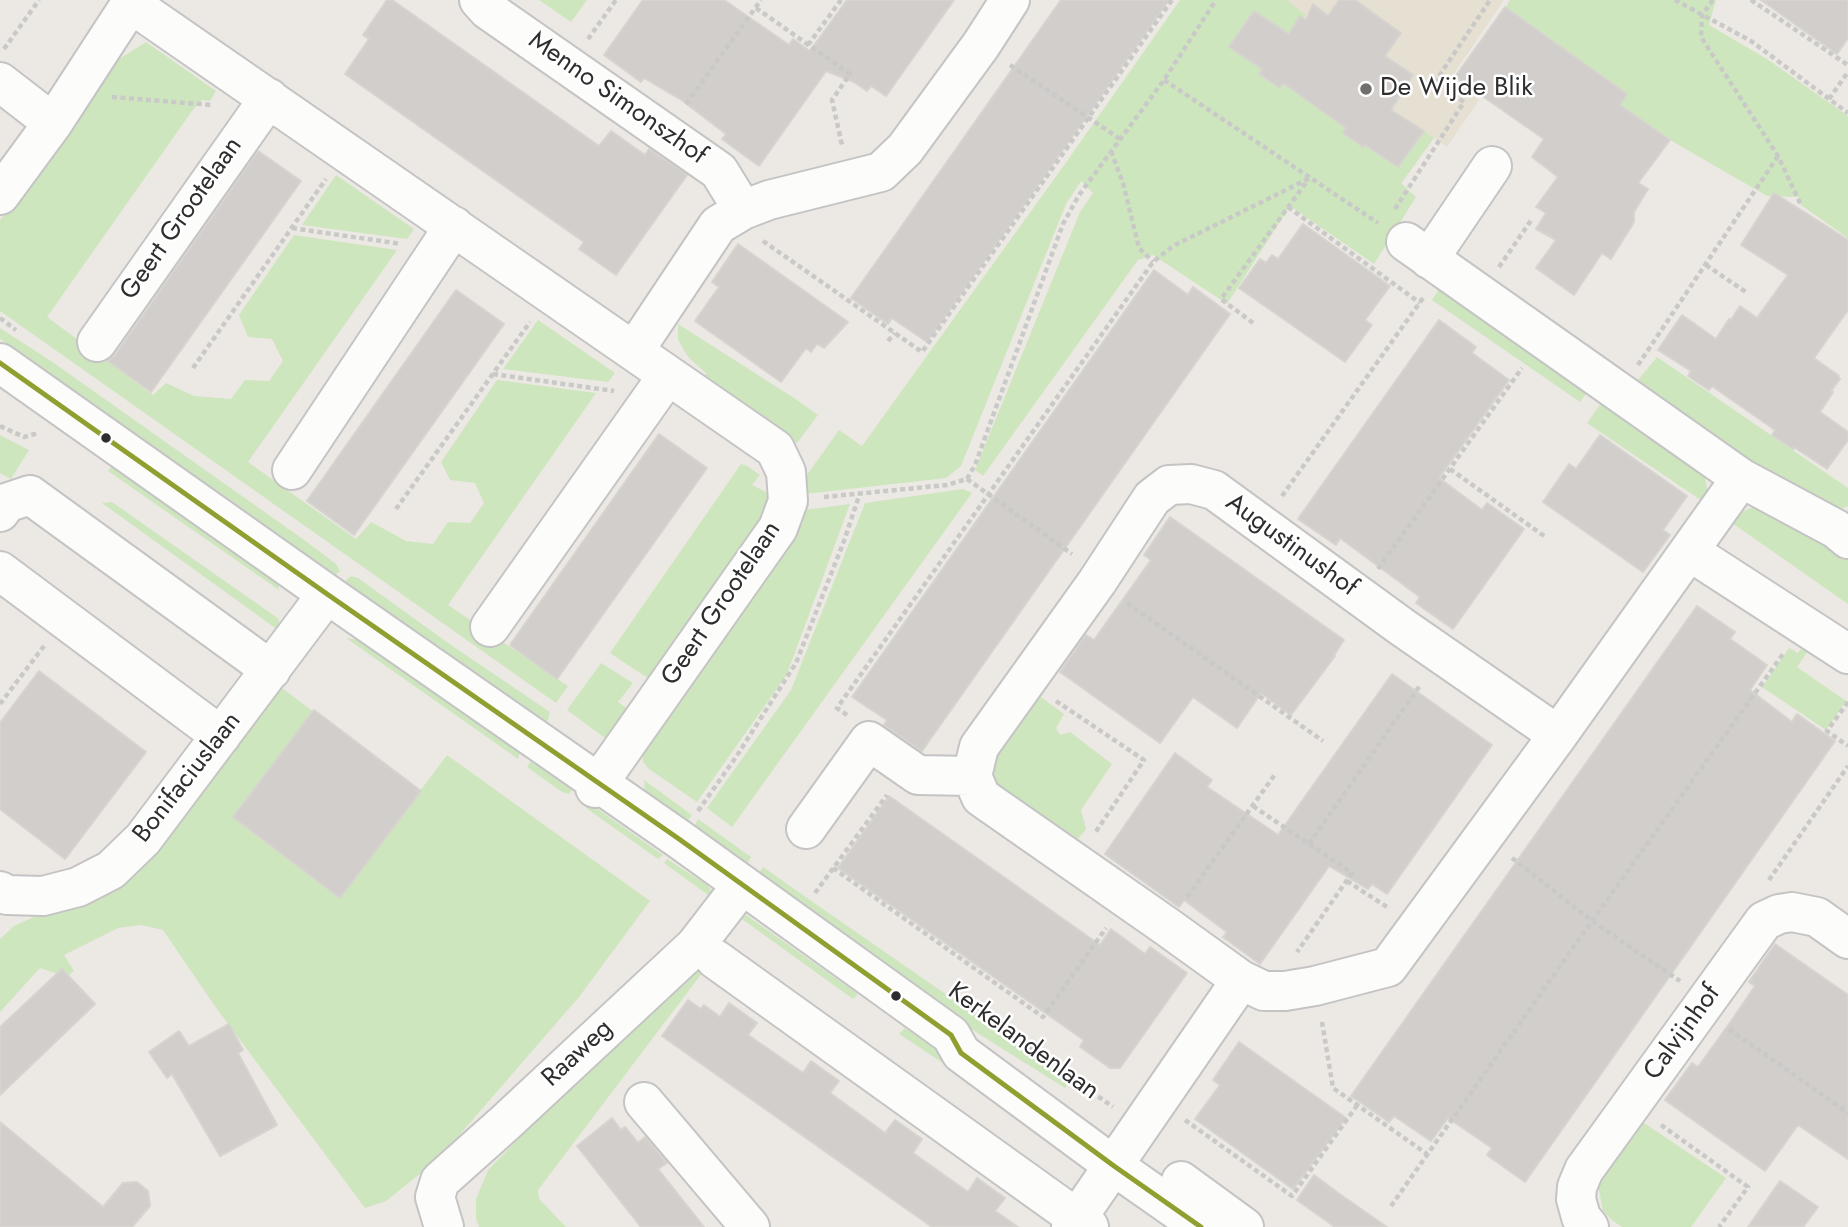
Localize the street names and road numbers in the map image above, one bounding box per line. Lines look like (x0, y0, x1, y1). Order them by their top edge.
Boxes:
street label: Menno Simonszhof (522, 26, 712, 172)
street label: Geert Grootelaan (114, 132, 250, 306)
street label: Augustinushof (1219, 488, 1363, 604)
street label: Geert Grootelaan (656, 516, 788, 692)
street label: Bonifaciuslaan (127, 707, 249, 849)
street label: Kerkelandenlaan (941, 977, 1105, 1107)
street label: Calvijnhof (1638, 979, 1728, 1087)
street label: Raaweg (536, 1014, 620, 1094)

